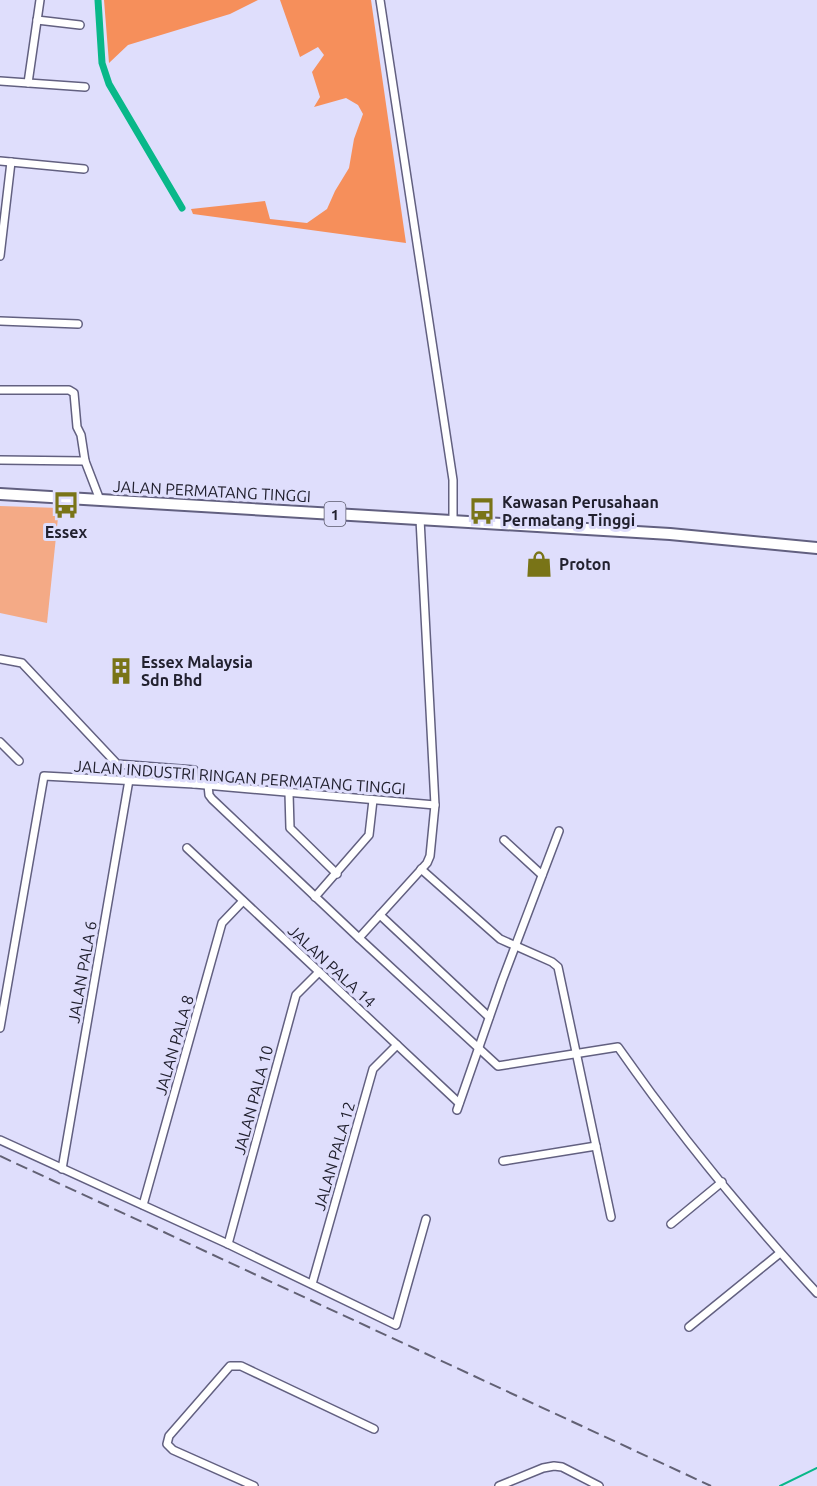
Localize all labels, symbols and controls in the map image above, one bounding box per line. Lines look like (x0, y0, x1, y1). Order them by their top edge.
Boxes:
street label: JALAN PERMATANG TINGGI (113, 477, 311, 505)
bus stop icon: Essex (51, 490, 81, 520)
place label: Kawasan Perusahaan Permatang Tinggi (502, 493, 659, 529)
bus stop icon: Kawasan Perusahaan Permatang Tinggi (467, 496, 497, 526)
road number: 1 (324, 502, 346, 526)
place label: Essex (45, 523, 88, 541)
shop icon: Proton (524, 549, 554, 579)
place label: Proton (559, 555, 611, 573)
place label: Essex Malaysia Sdn Bhd (141, 653, 253, 689)
building icon: Essex Malaysia Sdn Bhd (106, 656, 136, 686)
street label: JALAN INDUSTRI RINGAN PERMATANG TINGGI (74, 756, 406, 798)
street label: JALAN PALA 6 (64, 920, 100, 1024)
street label: JALAN PALA 14 (285, 921, 379, 1011)
street label: JALAN PALA 8 (151, 993, 197, 1097)
street label: JALAN PALA 10 (230, 1043, 276, 1157)
street label: JALAN PALA 12 (310, 1100, 358, 1212)

